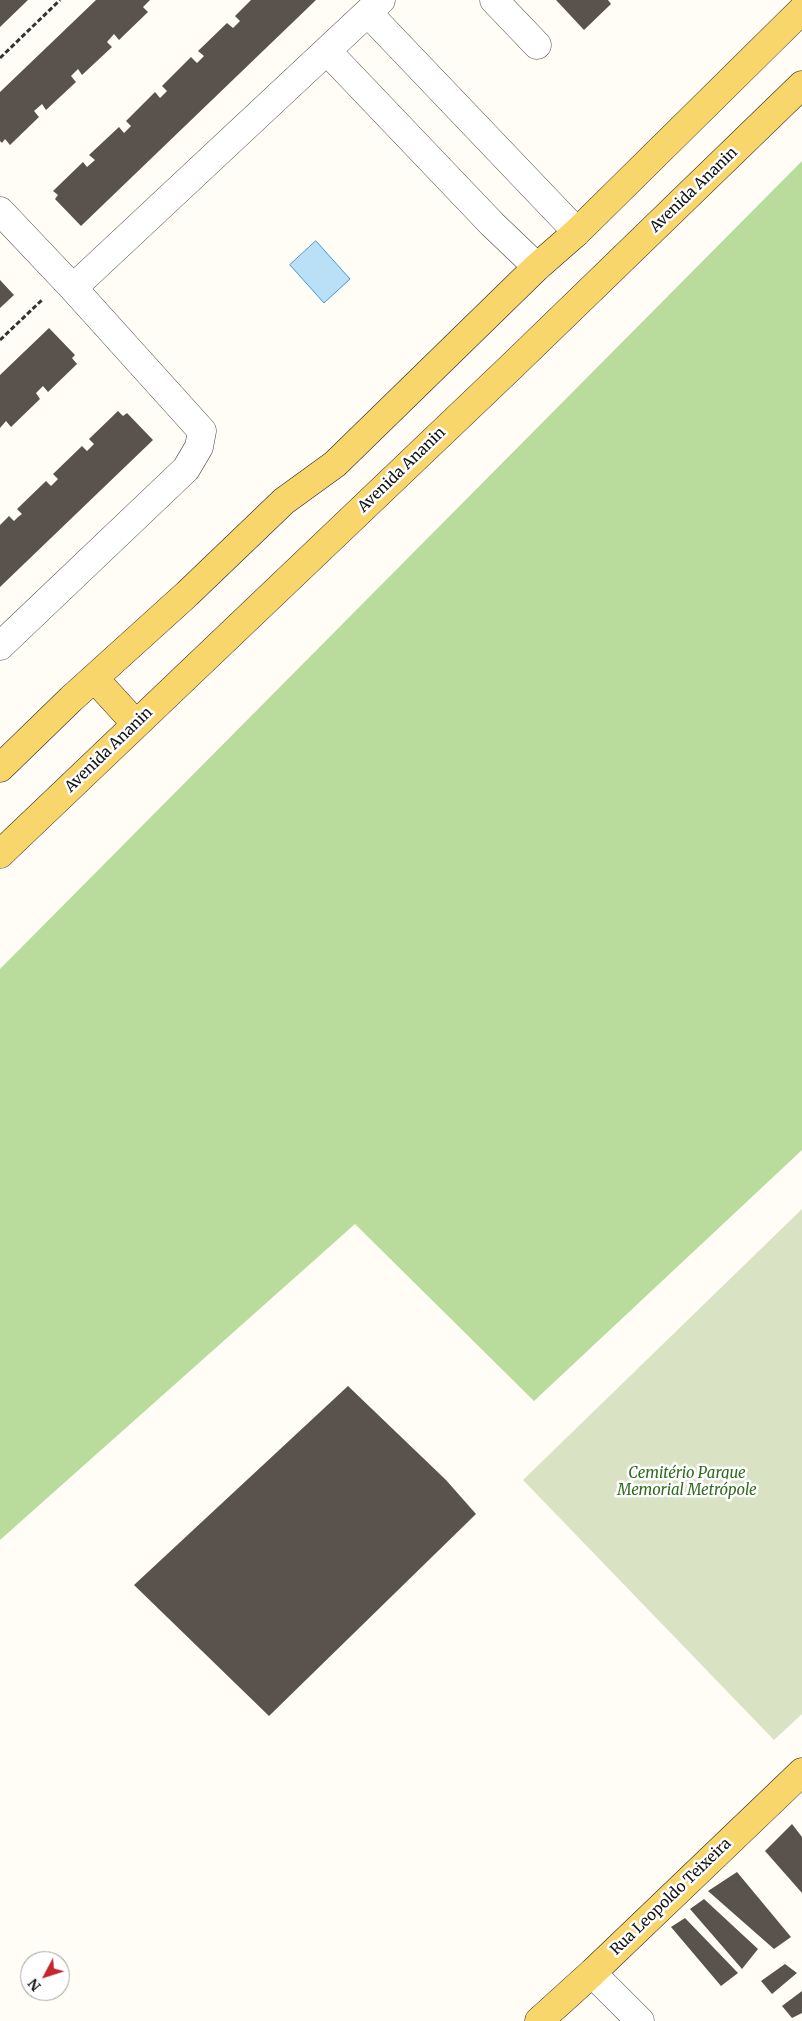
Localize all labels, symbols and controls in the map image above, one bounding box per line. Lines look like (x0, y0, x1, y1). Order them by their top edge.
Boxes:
street label: Avenida Ananin (647, 144, 741, 236)
street label: Avenida Ananin (355, 424, 449, 516)
street label: Avenida Ananin (62, 704, 156, 796)
park label: Cemitério Parque Memorial Metrópole (617, 1465, 757, 1500)
street label: Rua Leopoldo Teixeira (607, 1835, 735, 1959)
north arrow (20, 1951, 70, 2001)
text: N (24, 1975, 45, 1995)

